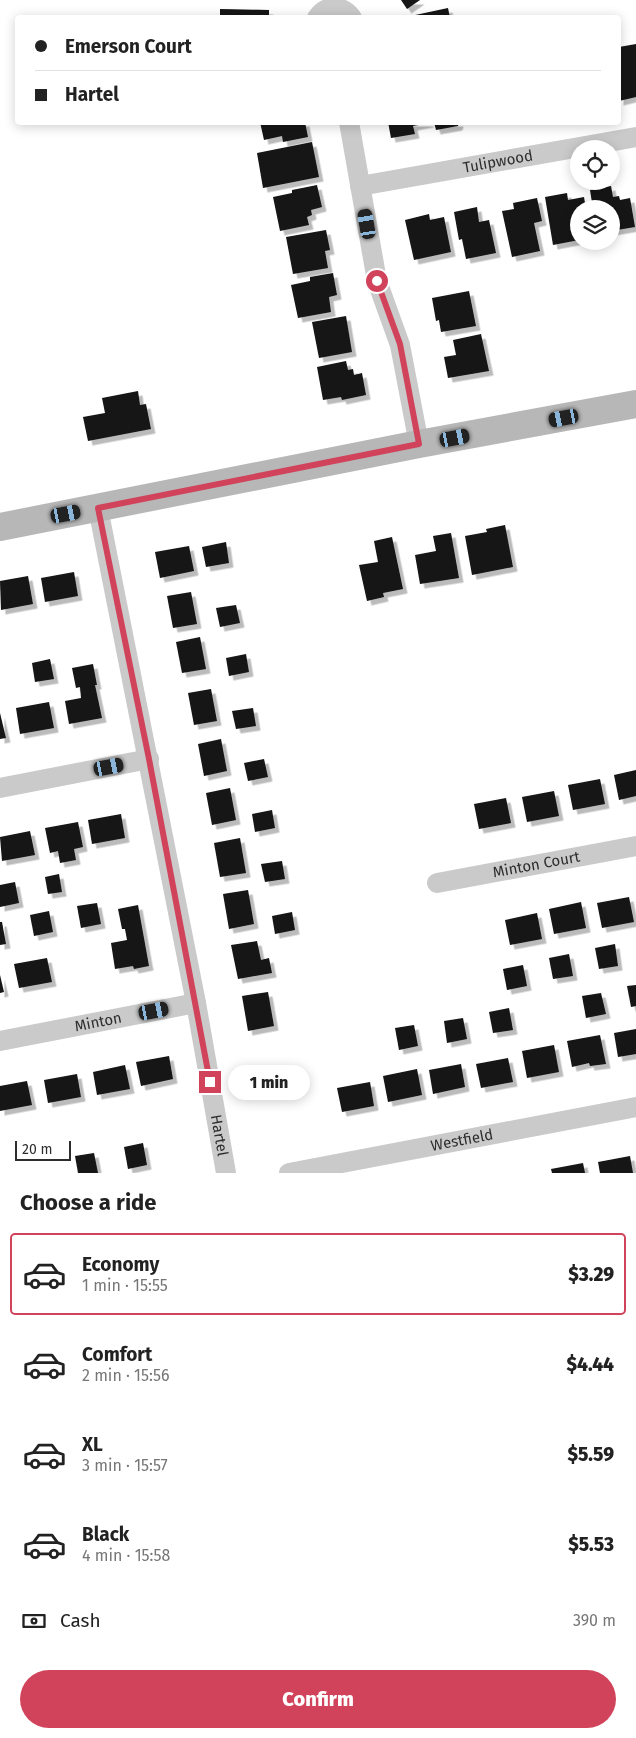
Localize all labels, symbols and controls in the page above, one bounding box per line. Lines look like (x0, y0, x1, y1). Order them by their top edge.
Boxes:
text: Emerson Court (65, 35, 192, 58)
text: Hartel (65, 83, 119, 106)
map controls (570, 140, 620, 250)
button: locate (570, 140, 620, 190)
street label: Tulipwood (461, 146, 534, 177)
button: layers (570, 200, 620, 250)
car (357, 208, 376, 240)
route start (366, 270, 388, 292)
car (547, 408, 580, 428)
car (438, 428, 471, 448)
car (49, 504, 82, 524)
car (92, 757, 125, 777)
street label: Minton Court (491, 848, 582, 881)
car (137, 1001, 170, 1021)
street label: Minton (73, 1009, 123, 1035)
callout: 1 min (228, 1064, 310, 1100)
route end (199, 1071, 221, 1093)
text: 1 min (250, 1073, 288, 1092)
street label: Hartel (207, 1113, 232, 1158)
street label: Westfield (429, 1125, 495, 1155)
scale bar (15, 1138, 71, 1161)
text: 20 m (22, 1141, 52, 1158)
text: Choose a ride (20, 1189, 156, 1216)
icon: car (22, 1252, 67, 1297)
text: Economy (82, 1253, 159, 1276)
text: $3.29 (568, 1263, 614, 1286)
text: 1 min · 15:55 (82, 1276, 168, 1295)
icon: car (22, 1342, 67, 1387)
text: Comfort (82, 1343, 152, 1366)
text: $4.44 (566, 1353, 614, 1376)
text: 2 min · 15:56 (82, 1366, 169, 1385)
icon: car (22, 1432, 67, 1477)
text: XL (82, 1433, 103, 1456)
text: $5.59 (567, 1443, 614, 1466)
text: 3 min · 15:57 (82, 1456, 168, 1475)
icon: car (22, 1522, 67, 1567)
text: Black (82, 1523, 129, 1546)
text: $5.53 (568, 1533, 614, 1556)
text: 4 min · 15:58 (82, 1546, 170, 1565)
icon: cash (20, 1607, 48, 1635)
text: Cash (60, 1609, 101, 1632)
text: 390 m (573, 1611, 616, 1630)
button: Confirm (20, 1670, 616, 1728)

